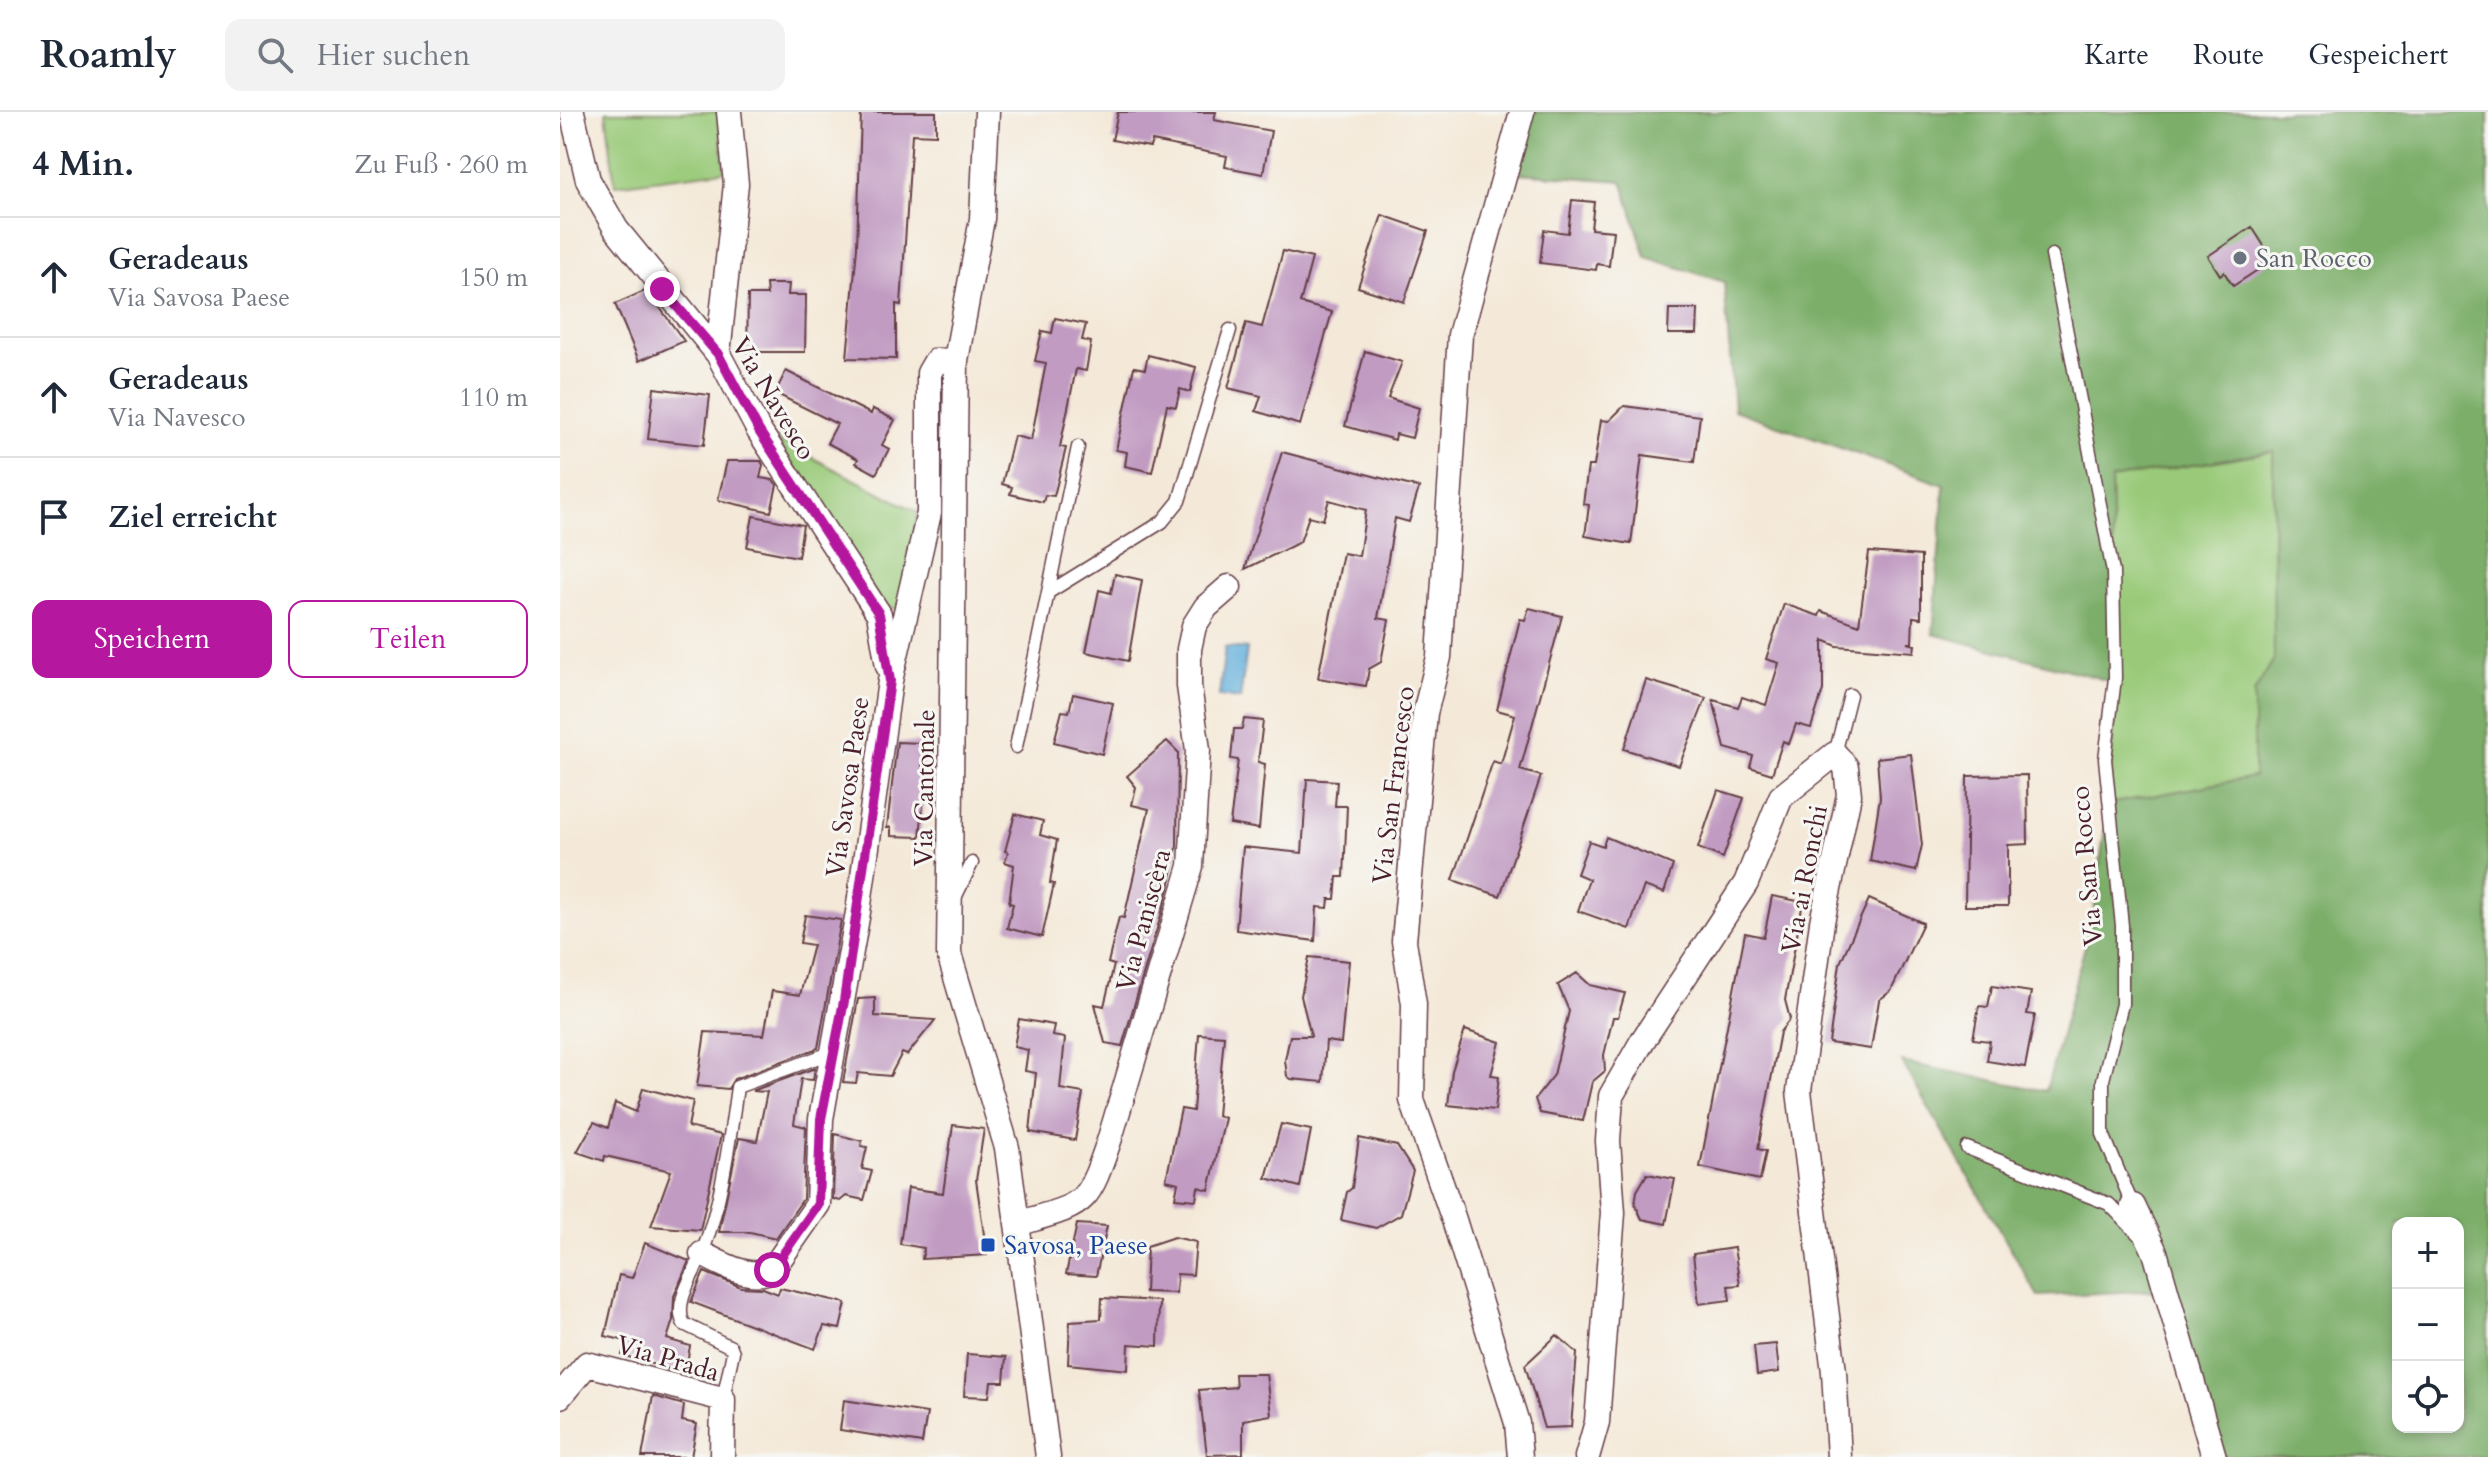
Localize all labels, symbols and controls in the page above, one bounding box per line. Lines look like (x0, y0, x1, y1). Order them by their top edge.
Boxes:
search box (225, 19, 785, 91)
text: Roamly (40, 29, 177, 81)
icon: search (253, 33, 297, 77)
text: Hier suchen (317, 35, 470, 76)
text: Karte (2084, 36, 2149, 74)
text: Route (2193, 36, 2264, 74)
text: Gespeichert (2308, 36, 2448, 74)
text: 4 Min. (32, 141, 134, 187)
text: Zu Fuß · 260 m (354, 147, 528, 182)
text: Geradeaus (108, 239, 249, 280)
place label: San Rocco (2256, 241, 2372, 276)
marker: San Rocco (2231, 249, 2249, 267)
icon: ahead (32, 255, 76, 299)
text: 150 m (459, 260, 528, 295)
route end (644, 271, 680, 307)
text: Via Savosa Paese (108, 280, 290, 315)
street label: Via Navesco (723, 330, 824, 466)
text: Geradeaus (108, 359, 249, 400)
icon: ahead (32, 375, 76, 419)
text: 110 m (459, 380, 528, 415)
text: Via Navesco (108, 400, 246, 435)
icon: arrive (32, 495, 76, 539)
text: Ziel erreicht (108, 497, 277, 538)
button: Speichern (32, 600, 272, 678)
button: Teilen (288, 600, 528, 678)
street label: Via San Francesco (1364, 684, 1423, 886)
street label: Via Savosa Paese (818, 695, 877, 880)
street label: Via Cantonale (906, 709, 943, 867)
street label: Via San Rocco (2062, 784, 2111, 947)
street label: Via ai Ronchi (1773, 802, 1836, 956)
street label: Via Paniscèra (1108, 845, 1179, 995)
map controls (2392, 1217, 2464, 1433)
button: + (2392, 1217, 2464, 1289)
place label: Savosa, Paese (1004, 1228, 1148, 1263)
marker: Savosa, Paese (979, 1236, 997, 1254)
route start (754, 1252, 790, 1288)
button: − (2392, 1289, 2464, 1361)
street label: Via Prada (612, 1327, 724, 1390)
button: locate (2392, 1361, 2464, 1433)

